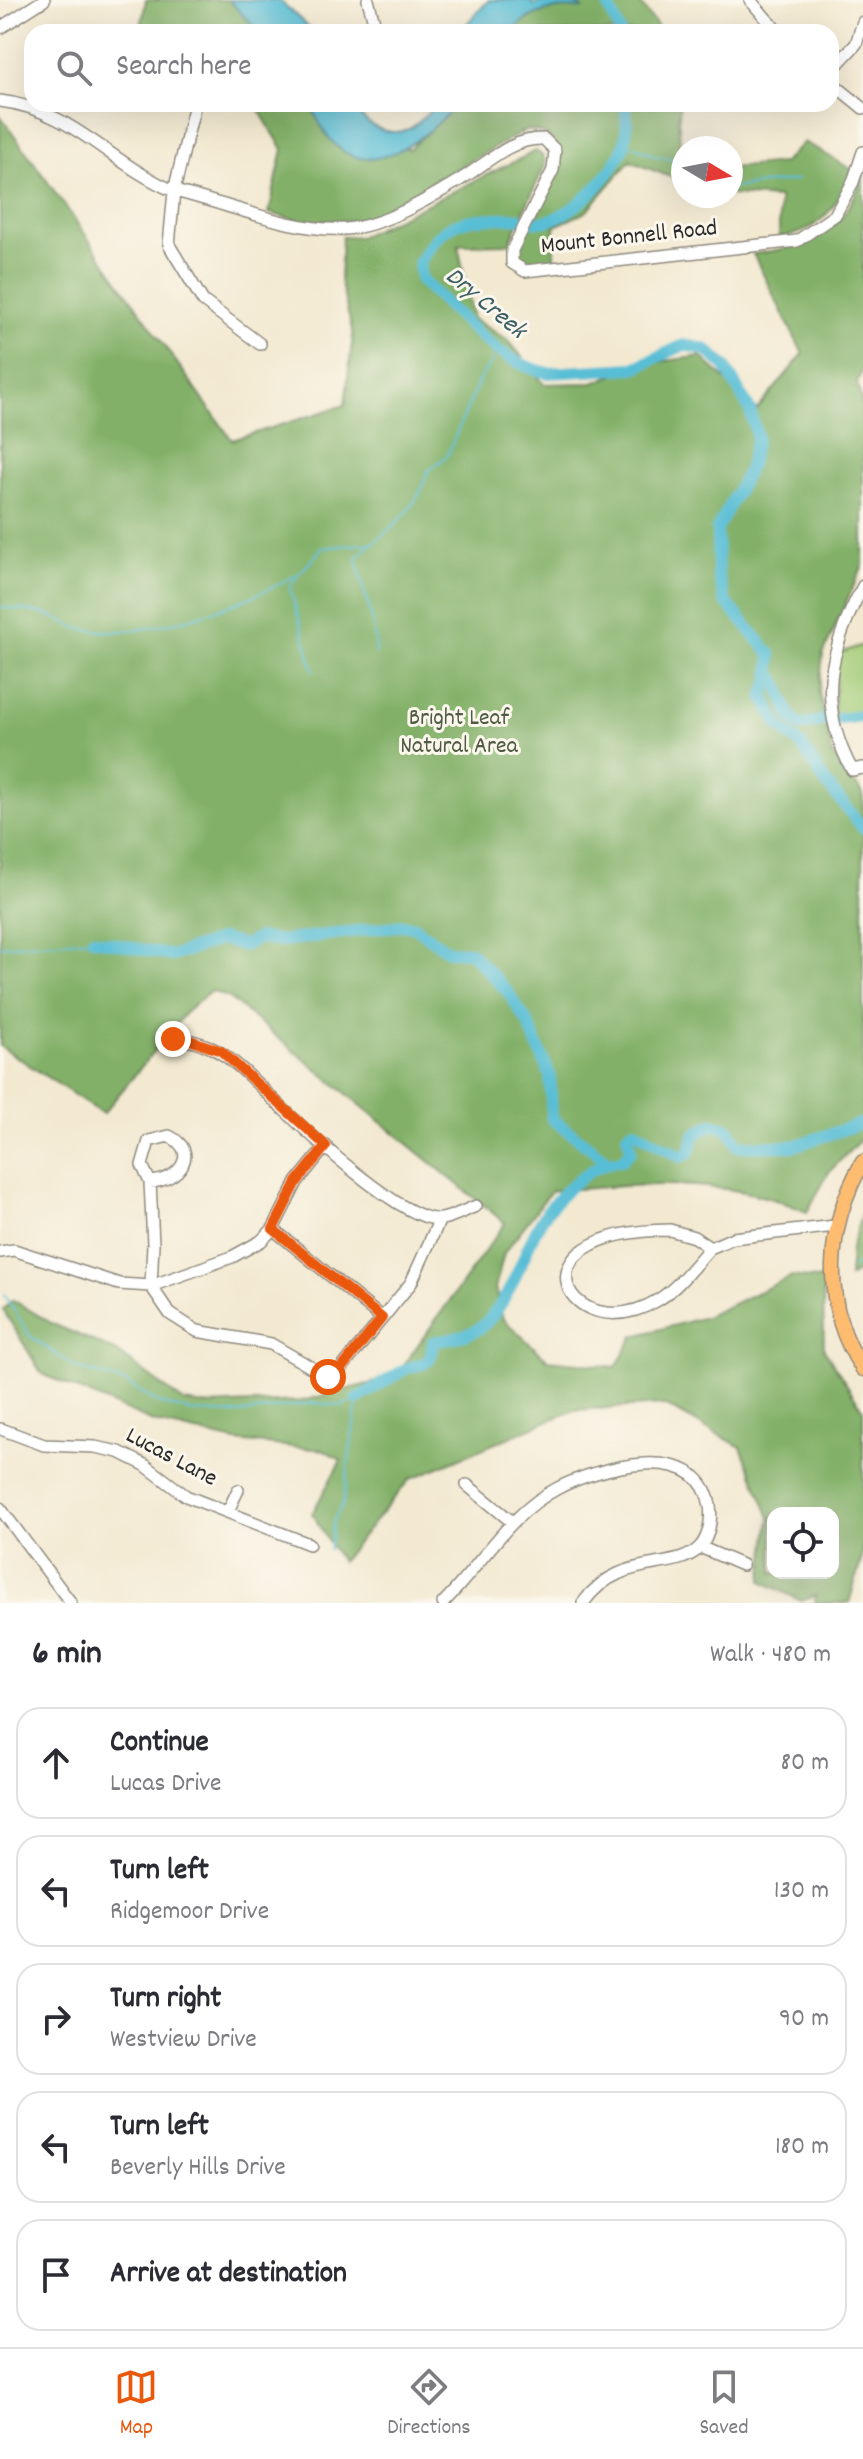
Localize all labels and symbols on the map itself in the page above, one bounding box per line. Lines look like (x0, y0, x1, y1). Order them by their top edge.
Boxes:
north arrow (671, 136, 743, 208)
street label: Mount Bonnell Road (539, 212, 719, 264)
water label: Dry Creek (436, 259, 535, 350)
park label: Bright Leaf Natural Area (400, 702, 518, 764)
route end (155, 1021, 191, 1057)
route start (310, 1359, 346, 1395)
street label: Lucas Lane (119, 1420, 223, 1496)

